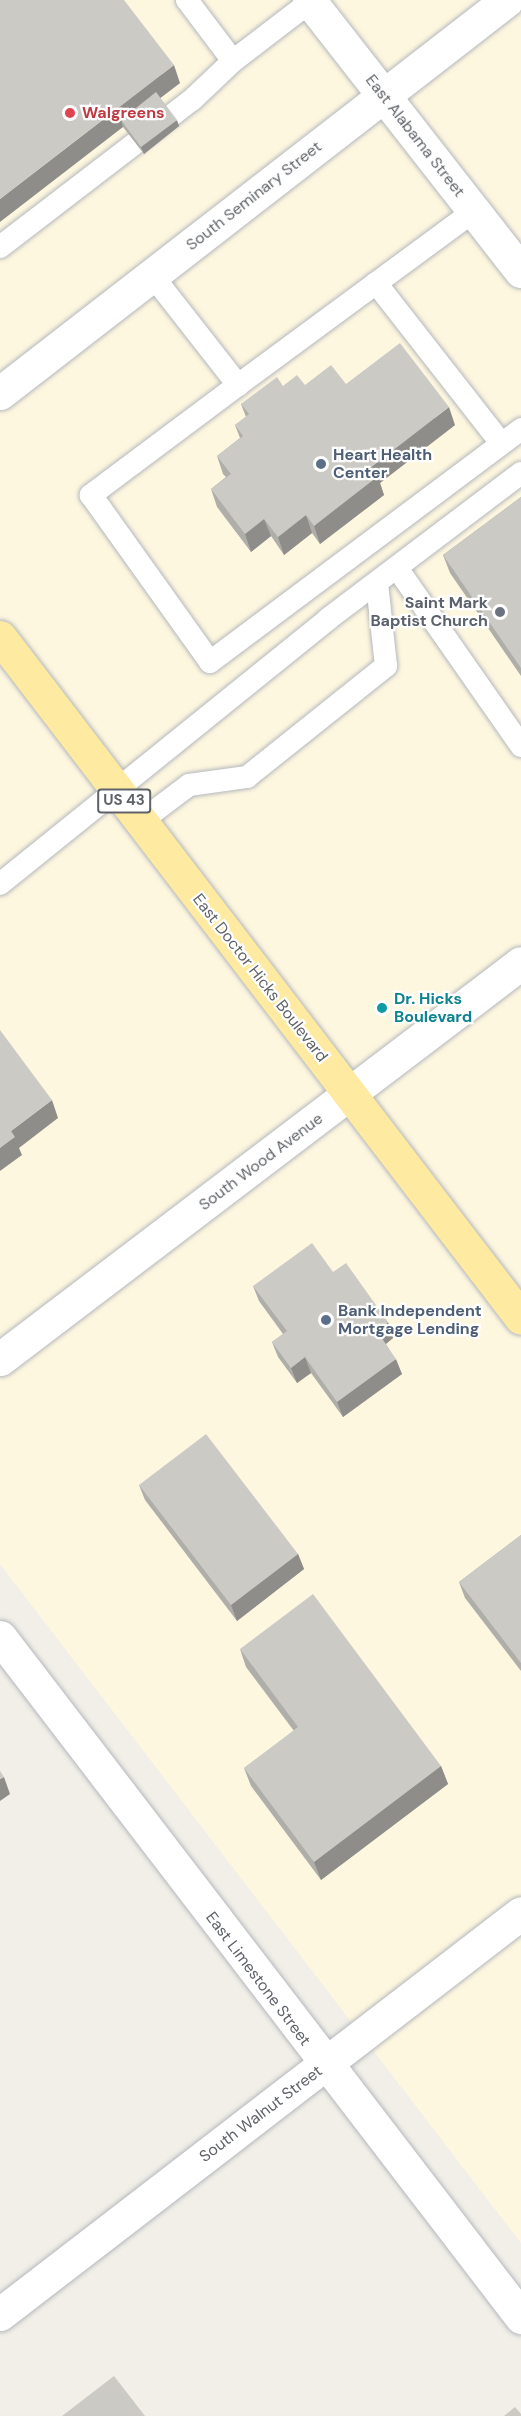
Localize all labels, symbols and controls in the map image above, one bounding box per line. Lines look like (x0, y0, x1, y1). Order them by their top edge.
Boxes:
street label: East Alabama Street (361, 71, 469, 201)
place label: Walgreens (82, 103, 165, 123)
marker: Walgreens (63, 106, 77, 120)
street label: South Seminary Street (183, 137, 325, 255)
place label: Heart Health Center (333, 445, 432, 483)
marker: Heart Health Center (314, 457, 328, 471)
place label: Saint Mark Baptist Church (370, 593, 488, 631)
marker: Saint Mark Baptist Church (493, 605, 507, 619)
road number: US 43 (97, 789, 151, 813)
street label: East Doctor Hicks Boulevard (188, 890, 332, 1066)
place label: Dr. Hicks Boulevard (394, 989, 472, 1027)
marker: Dr. Hicks Boulevard (375, 1001, 389, 1015)
street label: South Wood Avenue (195, 1109, 327, 1215)
place label: Bank Independent Mortgage Lending (338, 1301, 482, 1339)
marker: Bank Independent Mortgage Lending (319, 1313, 333, 1327)
street label: East Limestone Street (201, 1908, 315, 2050)
street label: South Walnut Street (196, 2062, 326, 2166)

